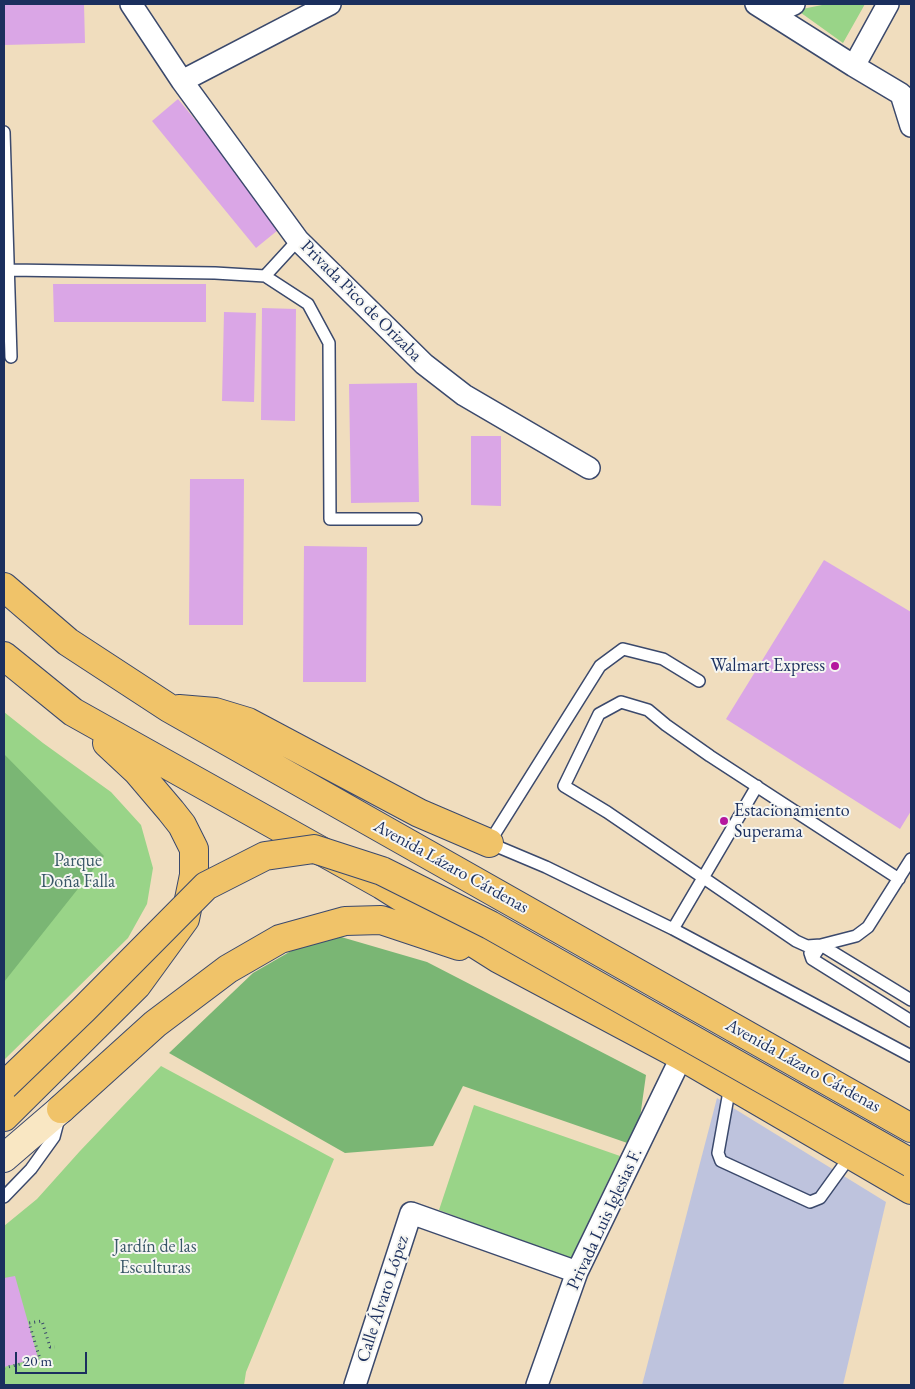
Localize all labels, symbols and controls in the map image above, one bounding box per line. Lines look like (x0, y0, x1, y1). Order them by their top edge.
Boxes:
street label: Privada Pico de Orizaba (296, 236, 426, 366)
place label: Walmart Express (710, 655, 825, 677)
marker: Walmart Express (829, 660, 841, 672)
place label: Estacionamiento Superama (734, 800, 850, 842)
street label: Avenida Lázaro Cárdenas (370, 815, 532, 919)
marker: Estacionamiento Superama (718, 815, 730, 827)
park label: Parque Doña Falla (41, 850, 115, 892)
street label: Avenida Lázaro Cárdenas (722, 1014, 884, 1118)
street label: Privada Luis Iglesias F. (563, 1144, 647, 1294)
street label: Calle Álvaro López (352, 1233, 414, 1365)
park label: Jardín de las Esculturas (114, 1236, 196, 1278)
scale bar (18, 1342, 90, 1374)
text: 20 m (23, 1351, 52, 1370)

